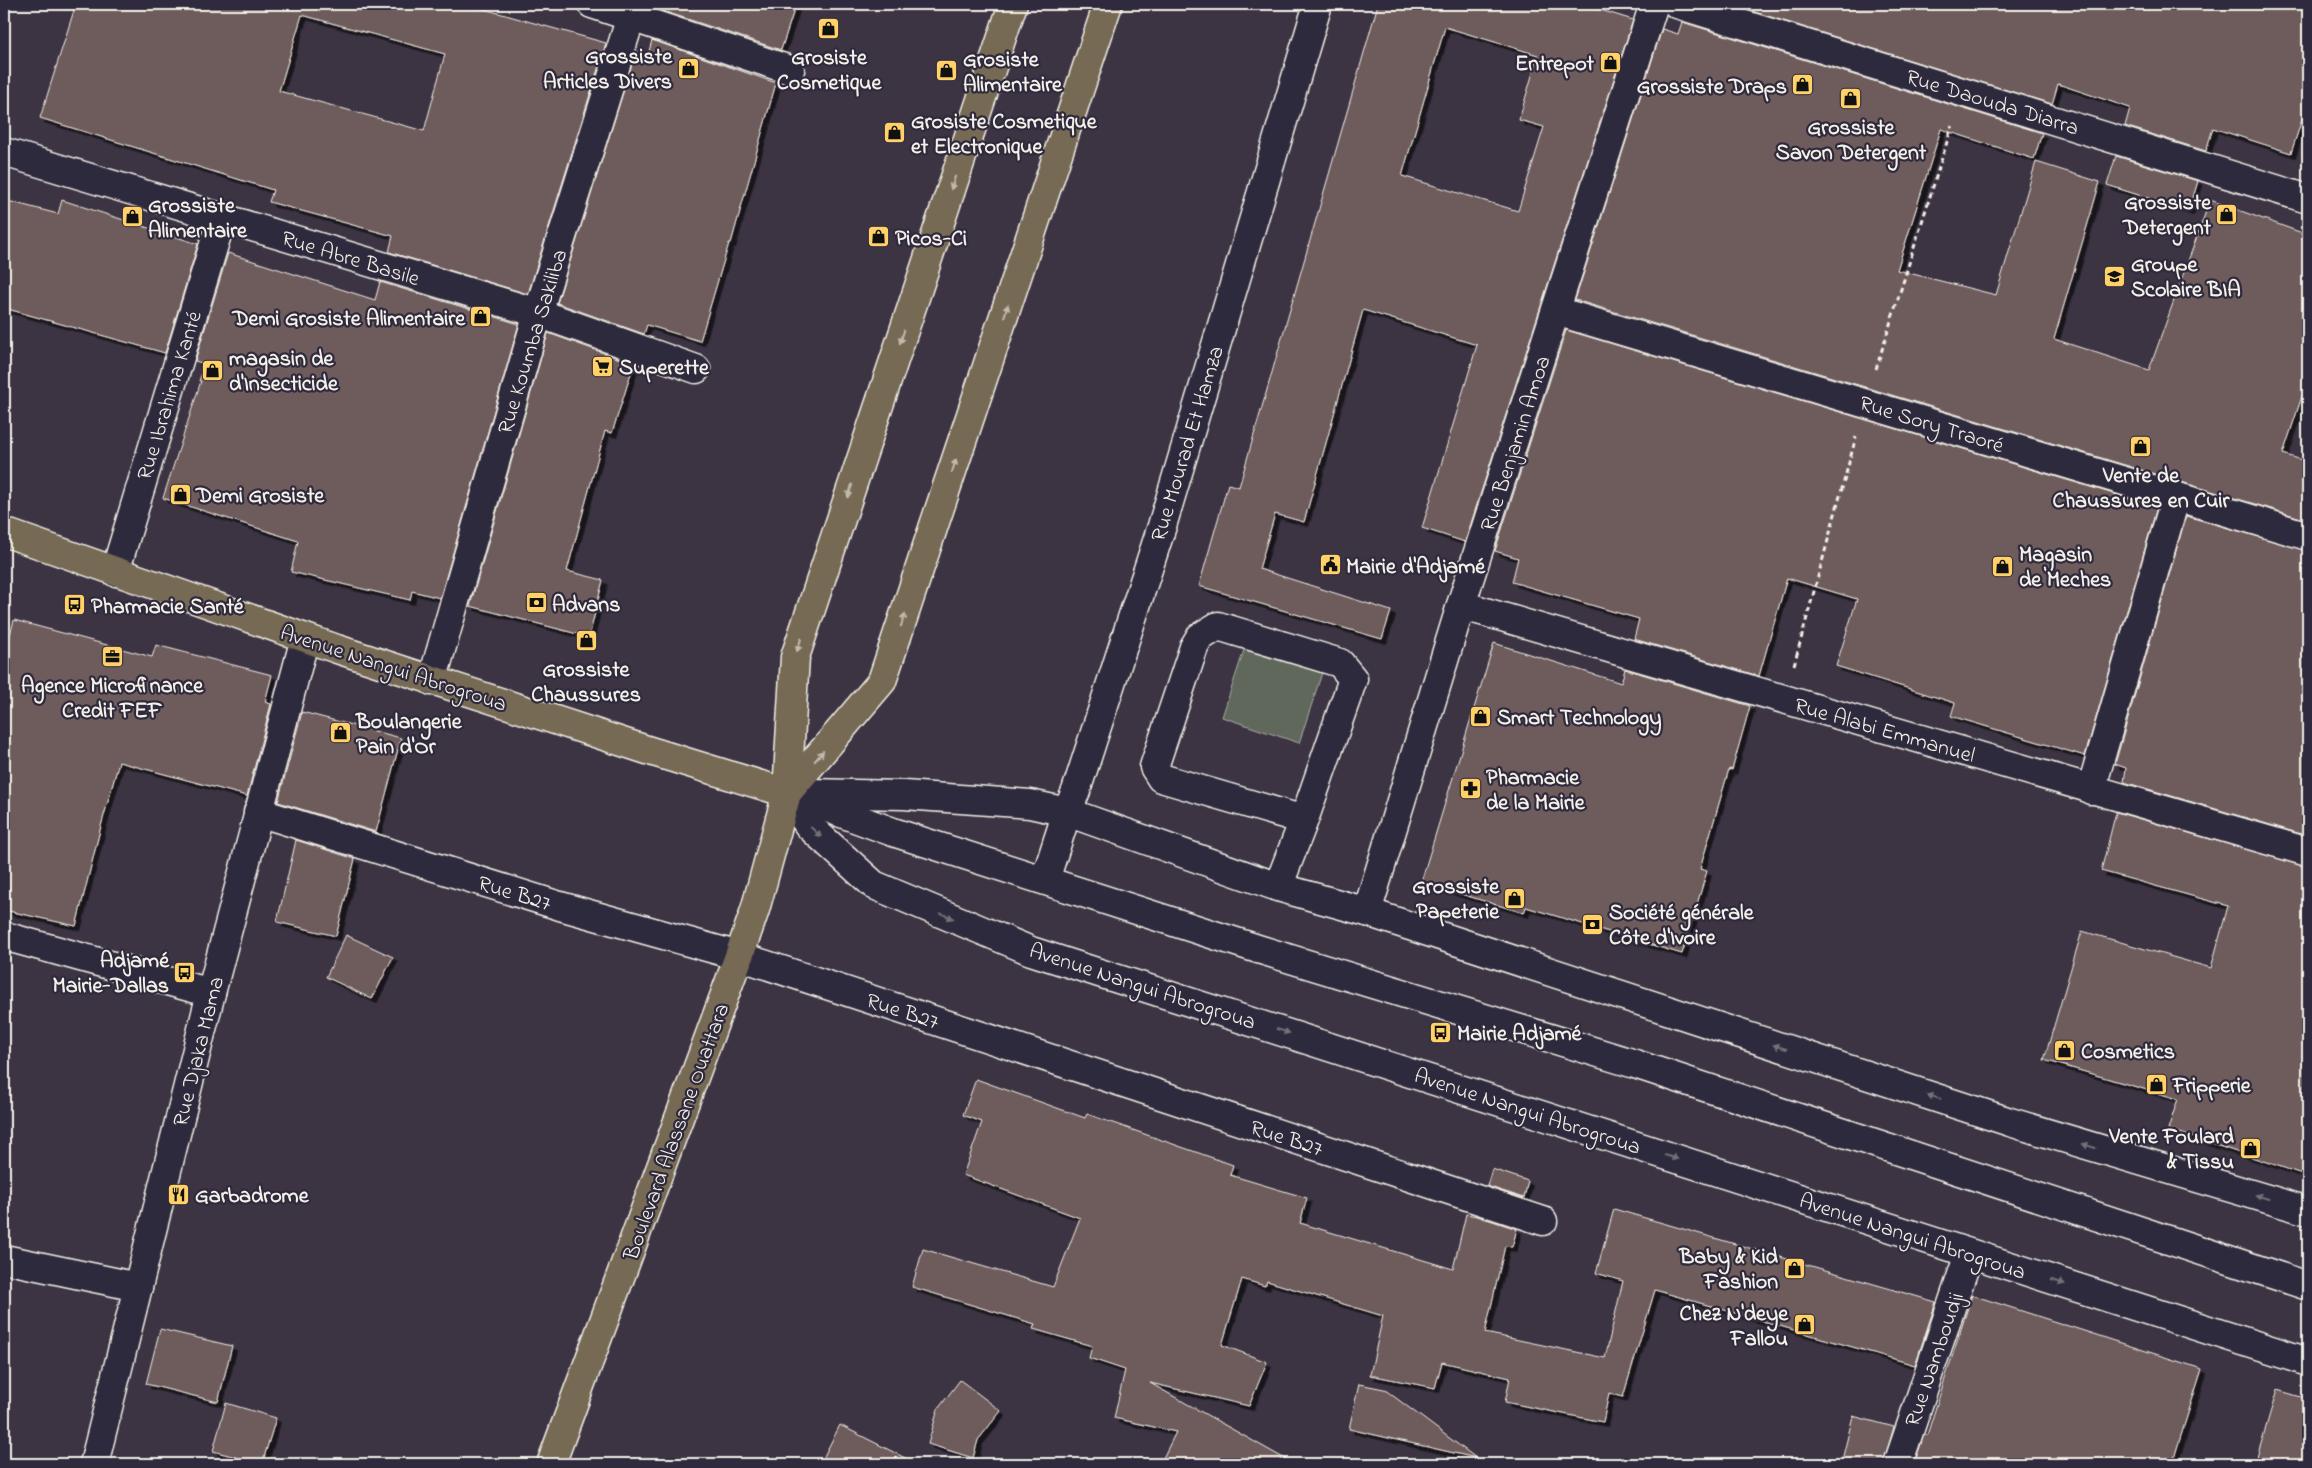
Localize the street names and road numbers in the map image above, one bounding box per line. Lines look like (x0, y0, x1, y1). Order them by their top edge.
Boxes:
street label: Rue Daouda Diarra (1902, 62, 2083, 145)
street label: Rue Abre Basile (277, 224, 423, 296)
street label: Rue Koumba Sakiliba (491, 246, 577, 438)
street label: Rue Ibrahima Kanté (130, 307, 212, 484)
street label: Rue Mourad Et Hamza (1144, 342, 1234, 546)
street label: Rue Benjamin Amoa (1473, 352, 1560, 536)
street label: Rue Sory Traoré (1855, 389, 2007, 464)
street label: Avenue Nangui Abrogroua (275, 618, 511, 723)
street label: Rue Alabi Emmanuel (1790, 691, 1978, 773)
street label: Rue B27 (474, 869, 555, 921)
street label: Avenue Nangui Abrogroua (1024, 936, 1260, 1041)
street label: Rue Djaka Mama (166, 973, 234, 1130)
street label: Rue B27 (862, 986, 943, 1040)
street label: Boulevard Alassane Ouattara (616, 999, 739, 1266)
street label: Avenue Nangui Abrogroua (1409, 1061, 1645, 1166)
street label: Rue B27 (1246, 1113, 1327, 1167)
street label: Avenue Nangui Abrogroua (1794, 1186, 2030, 1291)
street label: Rue Namboudji (1898, 1289, 1974, 1431)

